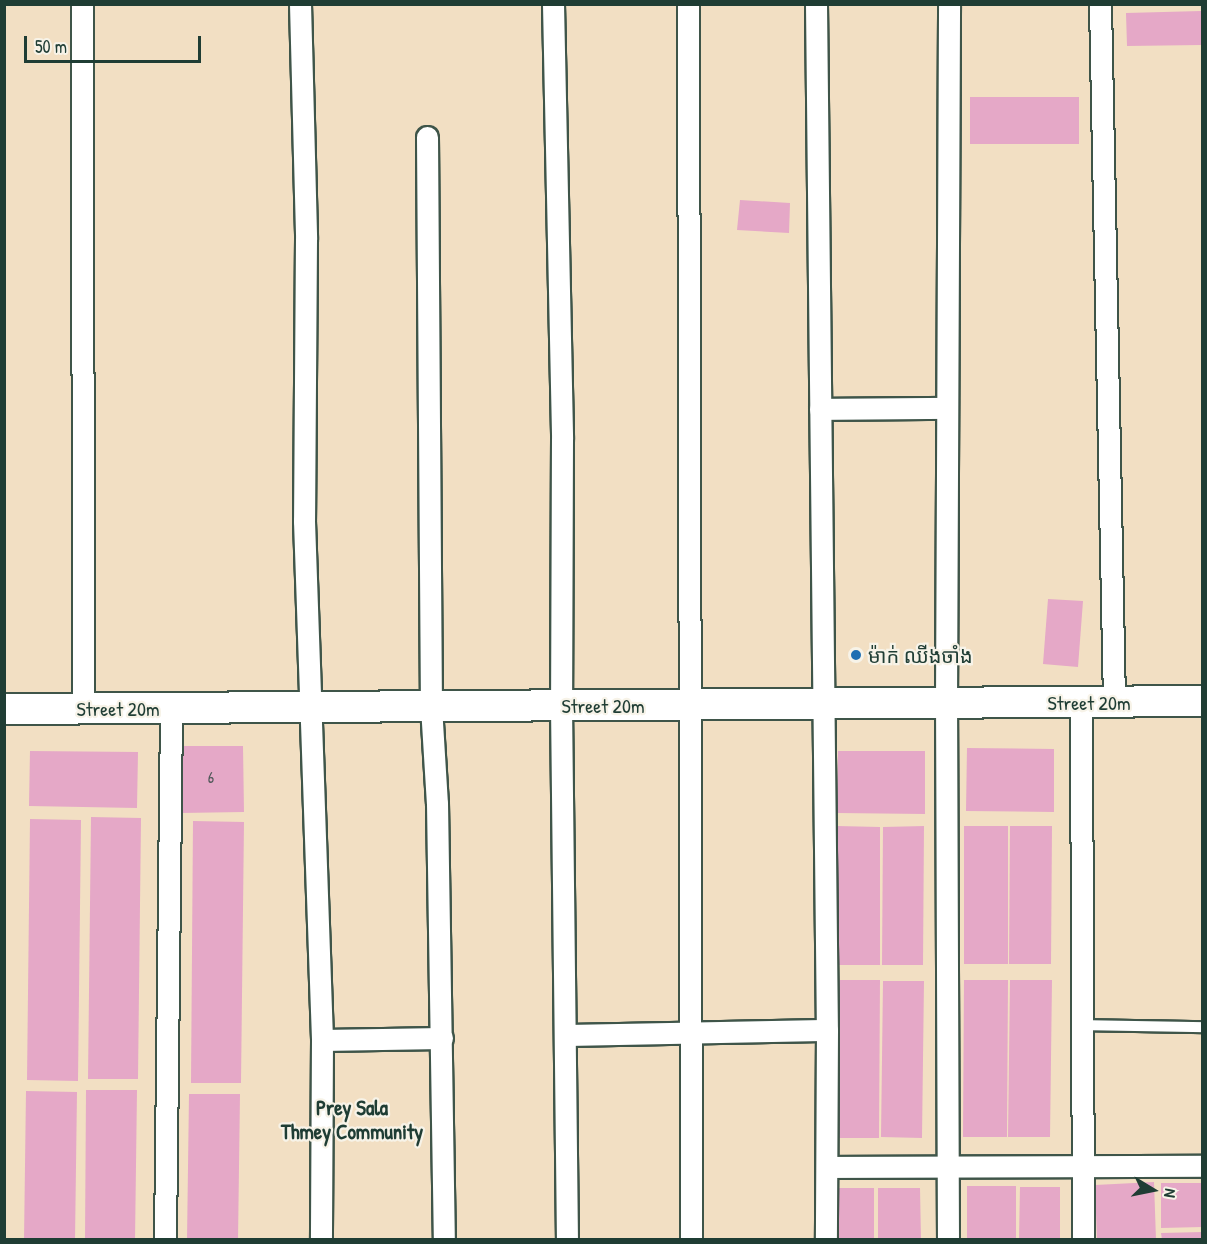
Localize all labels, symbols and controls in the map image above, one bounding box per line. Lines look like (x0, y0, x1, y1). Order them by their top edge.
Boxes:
scale bar (27, 24, 204, 62)
text: 50 m (35, 34, 67, 59)
place label: ម៉ាក់ ឈីងចាំង (868, 643, 973, 667)
marker: ម៉ាក់ ឈីងចាំង (849, 648, 863, 662)
street label: Street 20m (1047, 690, 1131, 714)
street label: Street 20m (561, 693, 645, 717)
street label: Street 20m (76, 696, 160, 720)
house number: 6 (208, 767, 214, 787)
district label: Prey Sala Thmey Community (281, 1095, 423, 1145)
north arrow (1123, 1160, 1183, 1220)
text: N (1159, 1187, 1182, 1199)

